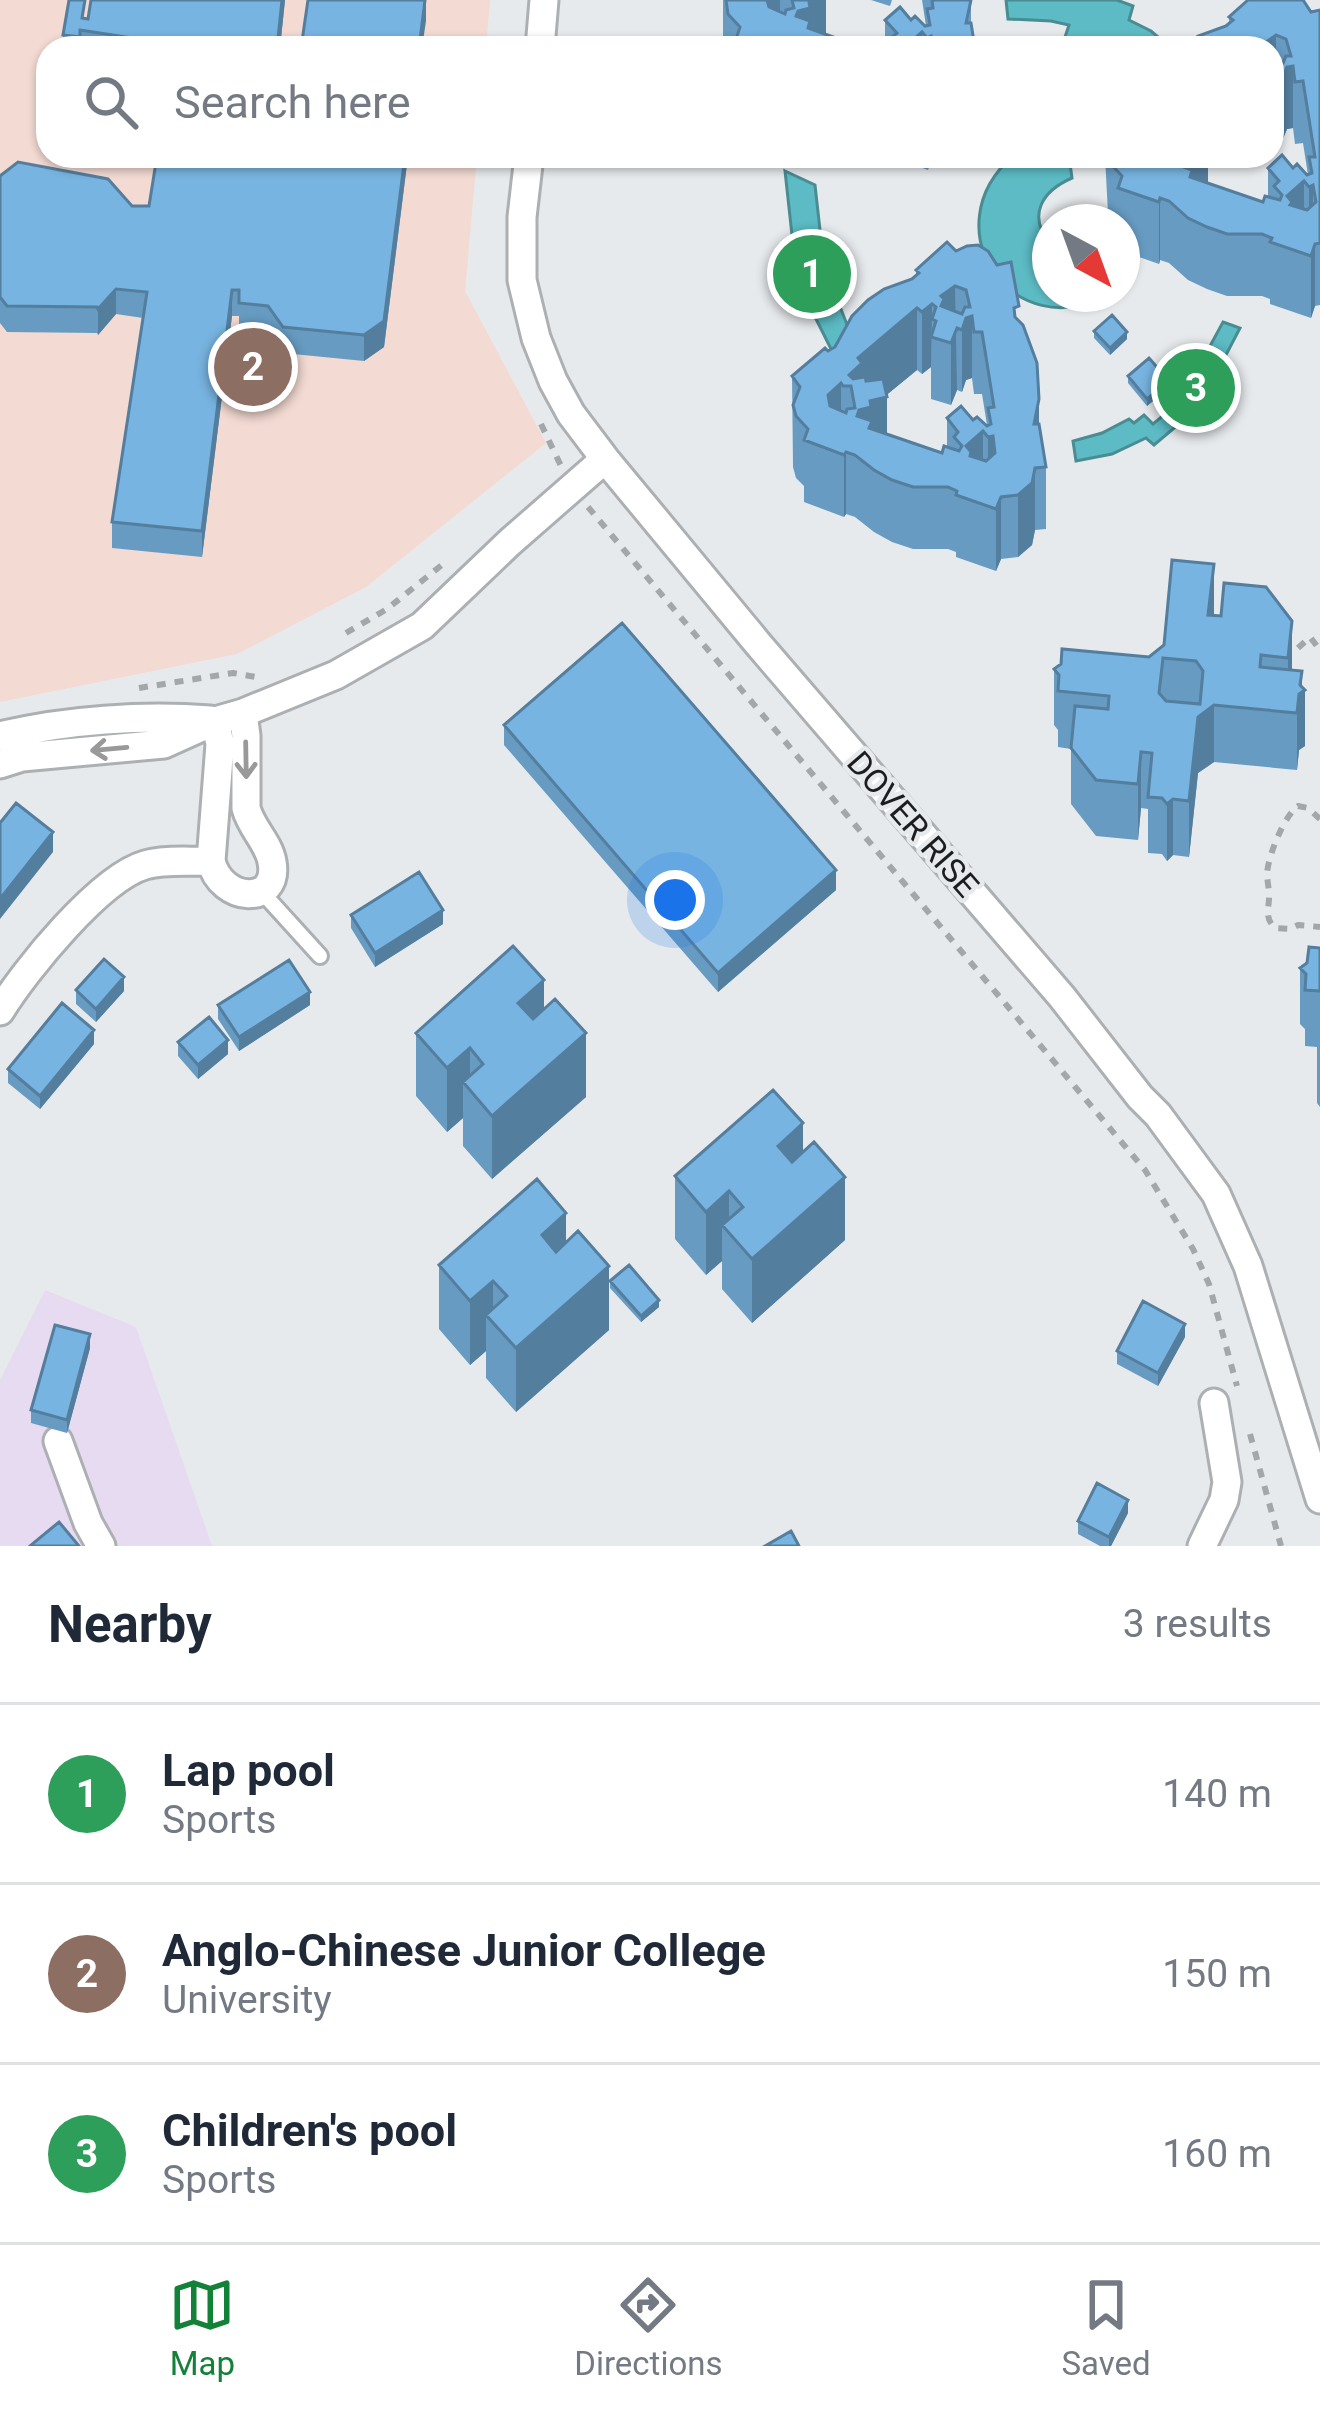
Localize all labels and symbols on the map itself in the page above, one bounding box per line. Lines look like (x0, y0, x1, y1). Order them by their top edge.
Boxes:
north arrow (1032, 204, 1140, 312)
pin: 1 (773, 229, 851, 319)
pin: 2 (214, 322, 292, 412)
pin: 3 (1157, 343, 1235, 433)
one-way arrow (90, 738, 129, 761)
one-way arrow (235, 740, 257, 779)
street label: DOVER RISE (839, 743, 987, 905)
your location (645, 870, 705, 930)

